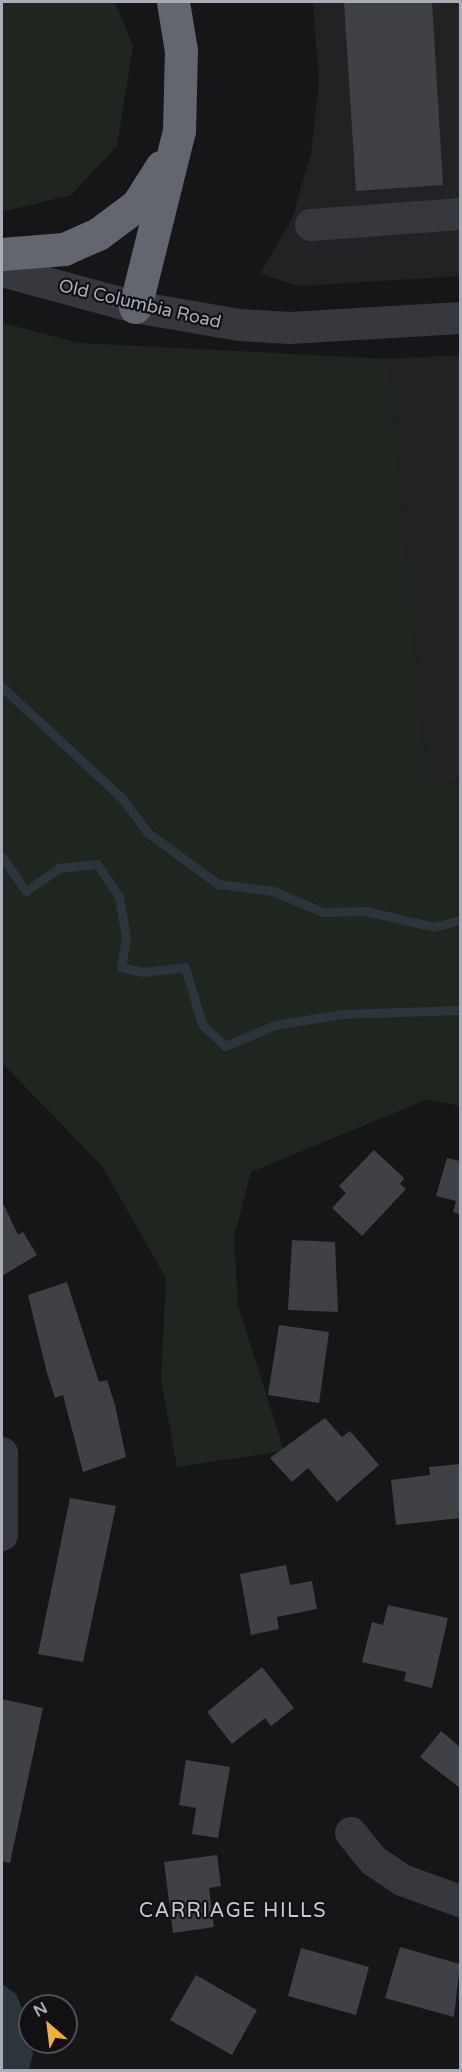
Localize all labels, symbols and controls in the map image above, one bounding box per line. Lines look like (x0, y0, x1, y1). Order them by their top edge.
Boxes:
street label: Old Columbia Road (57, 275, 223, 333)
district label: CARRIAGE HILLS (139, 1899, 327, 1923)
north arrow (18, 1994, 78, 2054)
text: N (30, 1998, 51, 2022)

